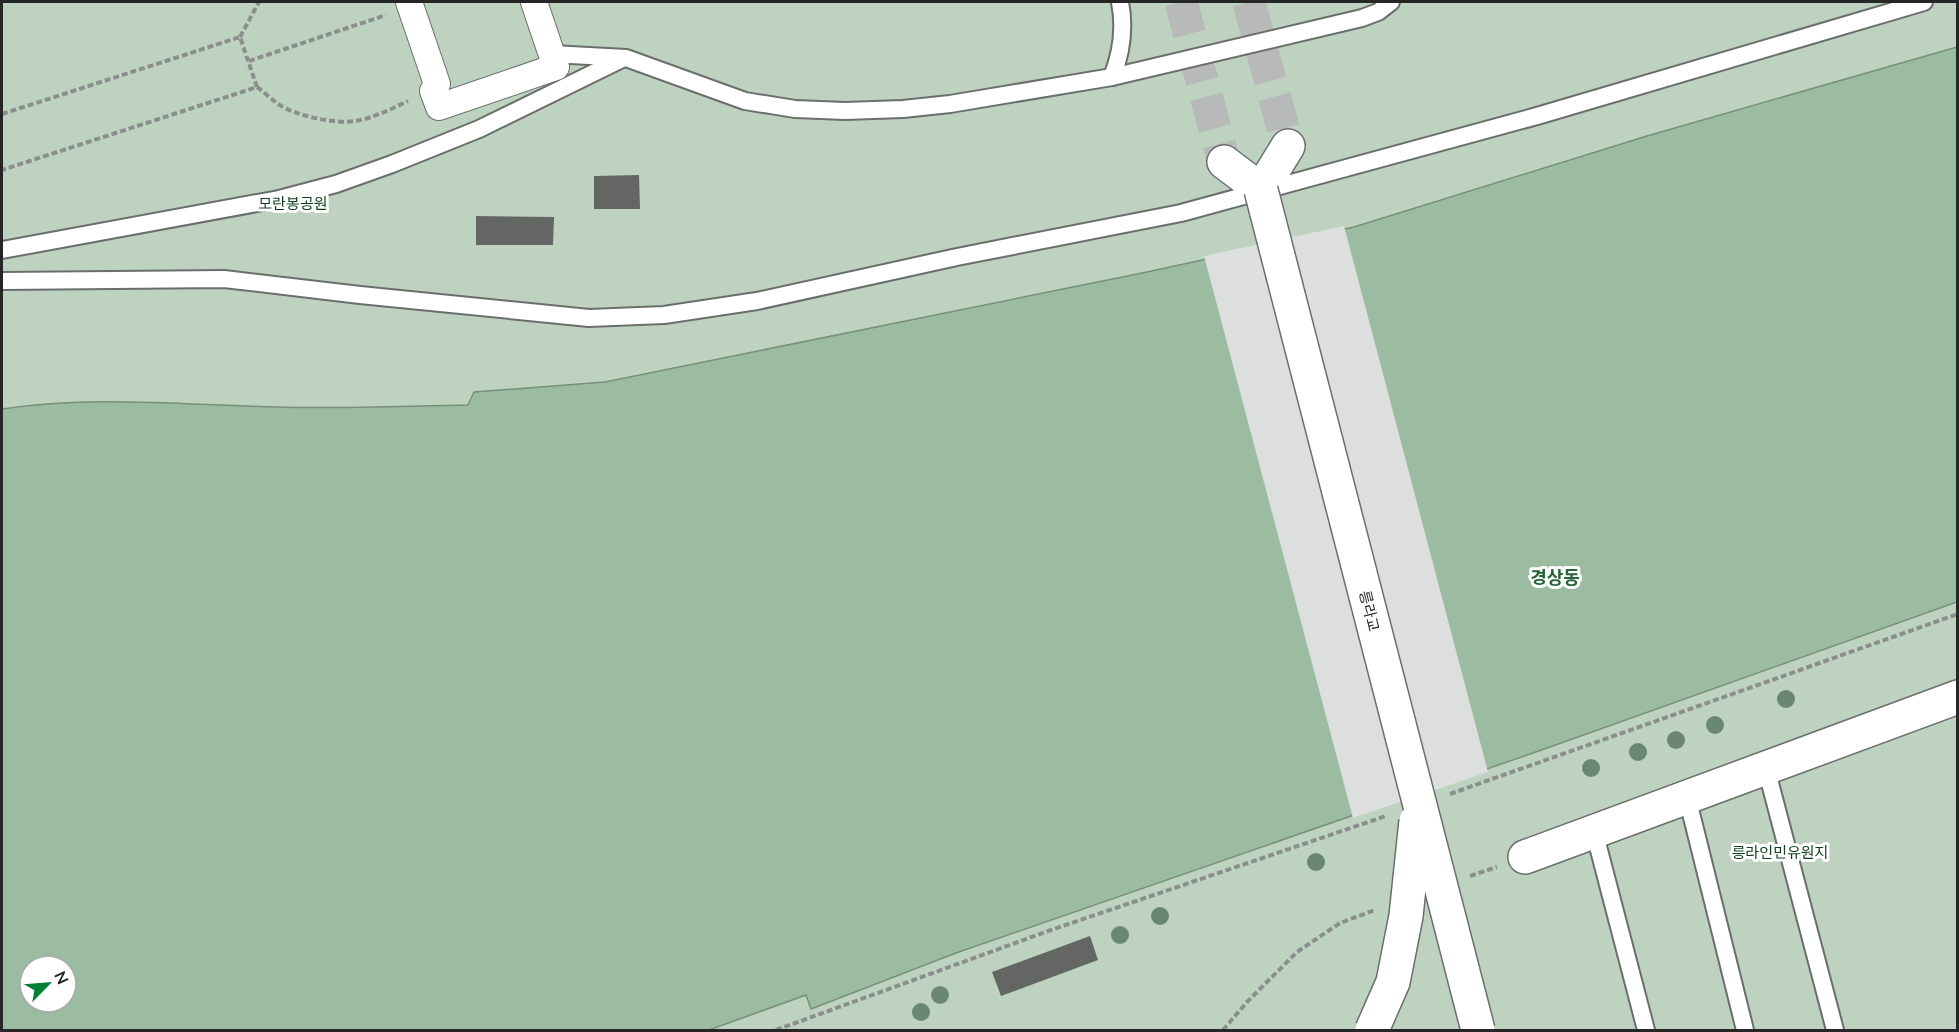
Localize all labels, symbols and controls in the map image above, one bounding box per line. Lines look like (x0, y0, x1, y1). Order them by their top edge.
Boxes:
park label: 모란봉공원 (258, 194, 328, 214)
district label: 경상동 (1530, 566, 1580, 590)
street label: 릉라교 (1354, 588, 1384, 634)
park label: 릉라인민유원지 (1732, 843, 1828, 863)
north arrow (18, 954, 78, 1014)
text: N (48, 968, 73, 988)

